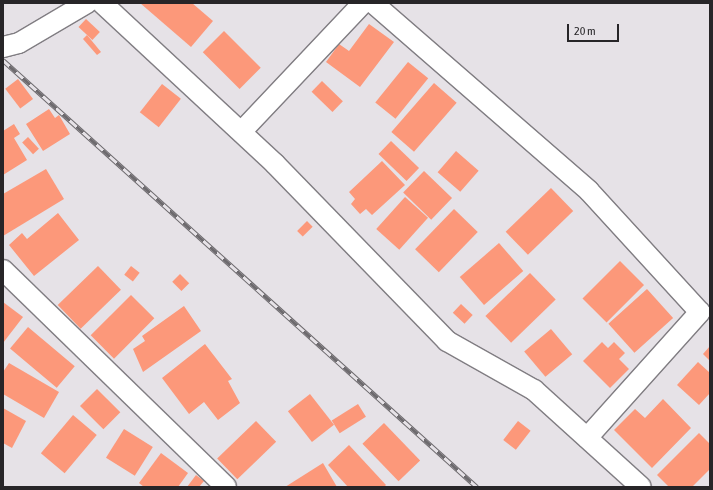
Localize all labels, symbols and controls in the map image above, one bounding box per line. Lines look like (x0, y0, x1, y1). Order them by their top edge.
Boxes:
scale bar (569, 16, 621, 42)
text: 20 m (574, 24, 596, 38)

